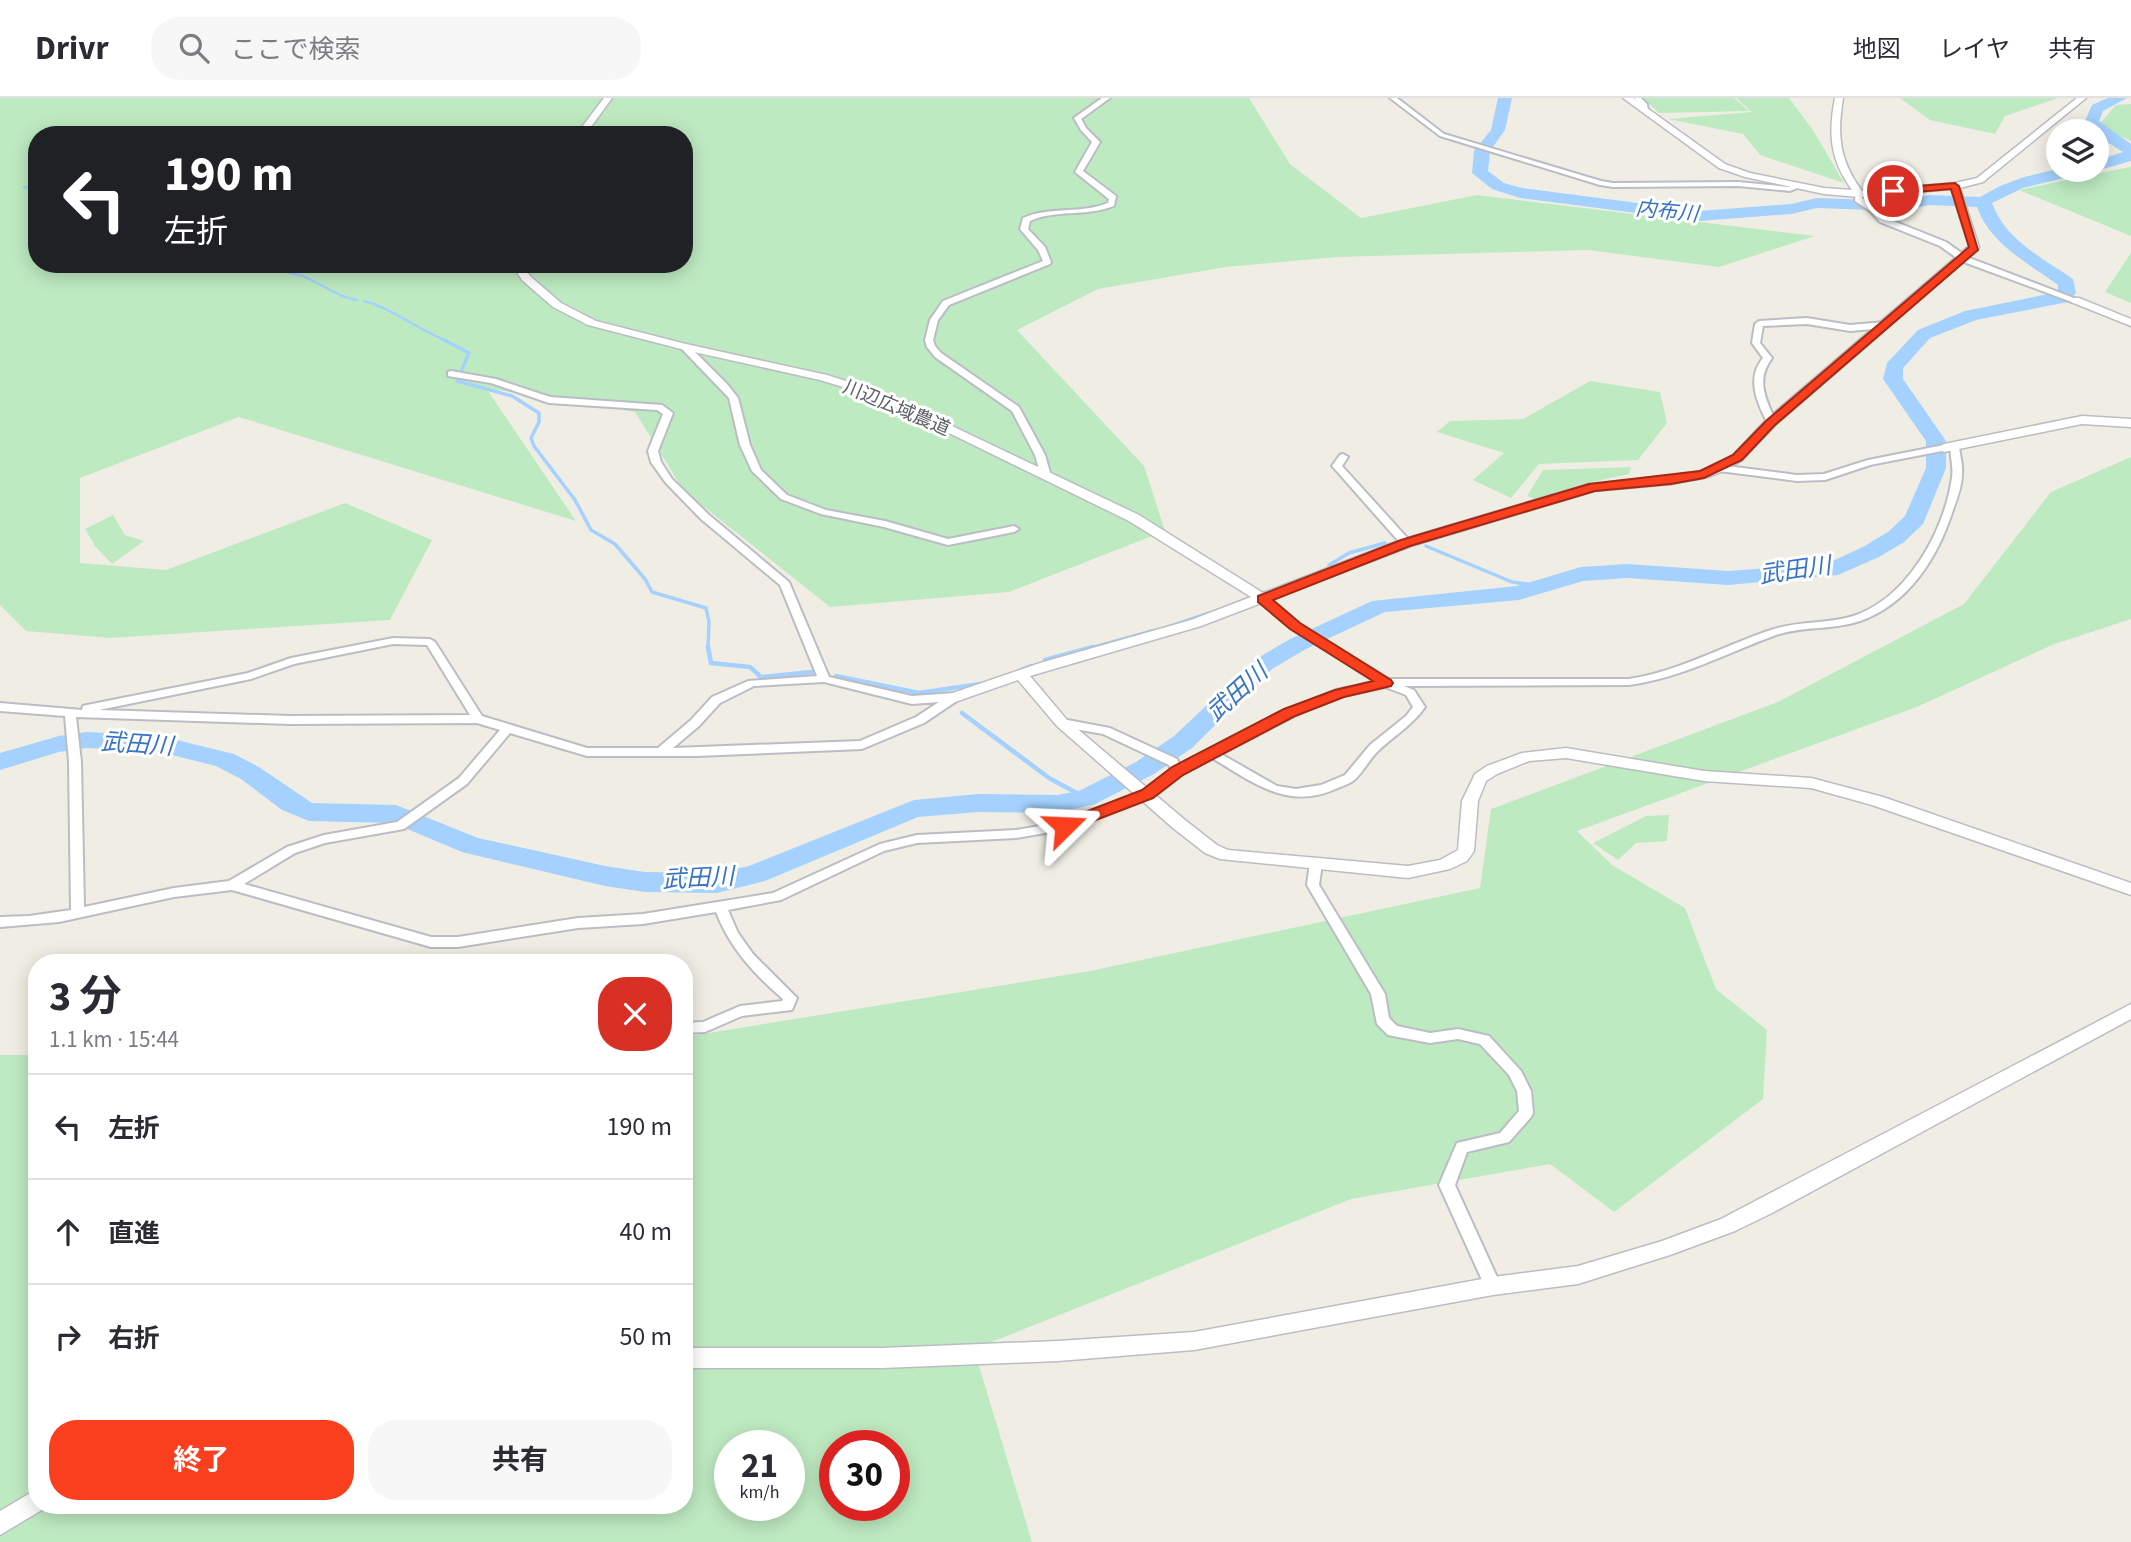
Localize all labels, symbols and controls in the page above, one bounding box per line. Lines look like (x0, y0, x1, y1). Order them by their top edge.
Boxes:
search box (151, 17, 641, 80)
text: Drivr (35, 25, 109, 72)
icon: search (175, 29, 213, 67)
text: ここで検索 (231, 31, 361, 68)
text: 地図 (1853, 32, 1901, 67)
text: レイヤ (1939, 32, 2010, 67)
text: 共有 (2048, 32, 2096, 67)
map controls (2046, 119, 2109, 182)
button: layers (2046, 119, 2109, 182)
text: 190 m (164, 140, 293, 210)
icon: left (49, 154, 140, 245)
pin (1863, 161, 1923, 221)
icon: arrive (1874, 172, 1912, 210)
water label: 内布川 (1634, 193, 1702, 229)
text: 左折 (164, 209, 228, 255)
street label: 川辺広域農道 (839, 374, 954, 443)
water label: 武田川 (1757, 548, 1836, 593)
water label: 武田川 (1199, 653, 1278, 729)
water label: 武田川 (100, 725, 177, 765)
position arrow (1028, 789, 1102, 863)
water label: 武田川 (661, 859, 738, 898)
text: 3 分 (49, 967, 122, 1027)
button: close (598, 977, 672, 1051)
text: 1.1 km · 15:44 (49, 1023, 179, 1056)
icon: left (49, 1108, 87, 1146)
text: 190 m (606, 1108, 672, 1145)
text: 左折 (108, 1110, 160, 1147)
icon: ahead (49, 1213, 87, 1251)
text: 40 m (619, 1213, 672, 1250)
text: 直進 (108, 1215, 160, 1252)
icon: right (49, 1318, 87, 1356)
text: 50 m (619, 1318, 672, 1355)
text: 右折 (108, 1320, 160, 1357)
button: 終了 (49, 1420, 354, 1500)
button: 共有 (368, 1420, 672, 1500)
speed limit sign: 30 (819, 1430, 910, 1521)
text: 21 (741, 1441, 778, 1491)
text: km/h (740, 1480, 779, 1505)

